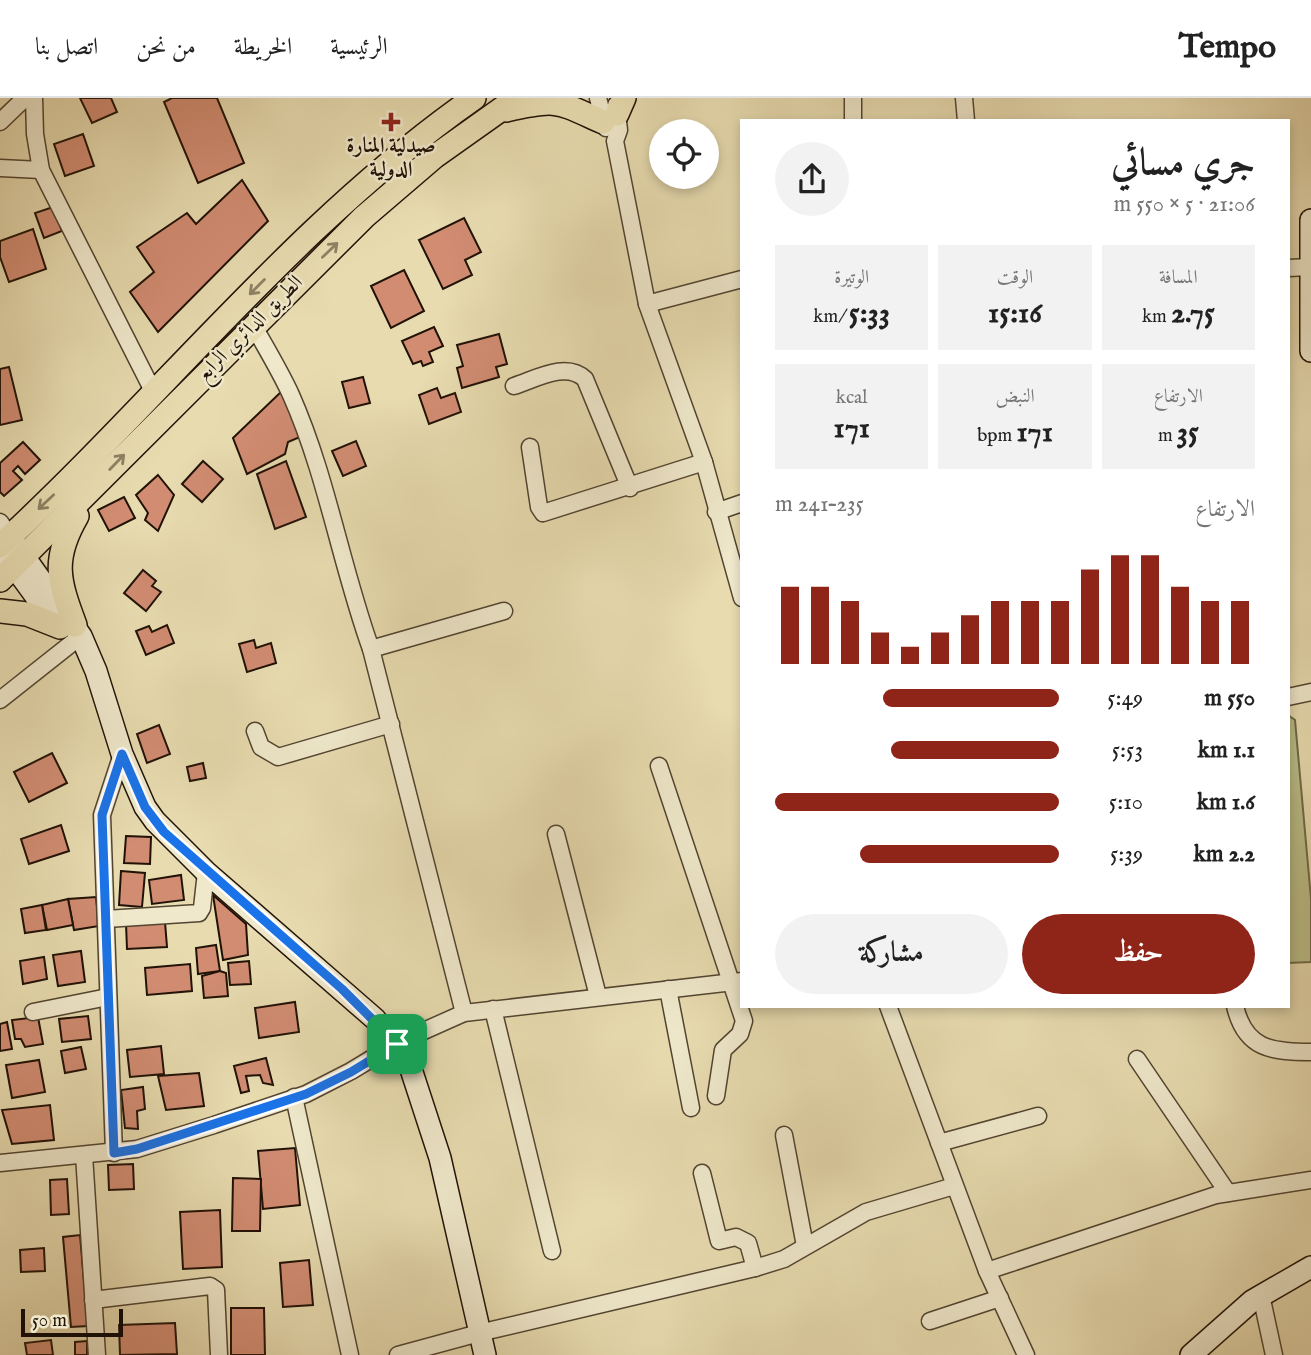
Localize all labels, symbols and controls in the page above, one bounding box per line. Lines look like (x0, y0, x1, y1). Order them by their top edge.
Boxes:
text: Tempo (1179, 27, 1276, 69)
text: اتصل بنا (35, 32, 98, 63)
text: من نحن (136, 32, 196, 63)
text: الخريطة (234, 32, 292, 63)
text: الرئيسية (330, 32, 388, 63)
marker: صيدلية المنارة الدولية (383, 114, 399, 130)
map controls (649, 119, 719, 189)
button: locate (649, 119, 719, 189)
place label: صيدلية المنارة الدولية (346, 133, 436, 184)
text: جري مسائي (1111, 140, 1255, 188)
button: share (775, 142, 849, 216)
text: 21:06 · 5 × 550 m (1113, 190, 1255, 219)
one-way arrow (321, 241, 338, 258)
text: الوتيرة (834, 266, 869, 290)
text: الوقت (997, 266, 1033, 290)
text: المسافة (1159, 266, 1198, 290)
street label: الطريق الدائري الرابع (191, 270, 312, 391)
one-way arrow (249, 279, 266, 296)
text: 5:33 (849, 295, 890, 333)
text: 15:16 (988, 295, 1042, 333)
text: 2.75 (1171, 295, 1215, 333)
text: /km (813, 305, 849, 329)
text: km (1142, 305, 1171, 329)
text: النبض (995, 385, 1035, 409)
text: الارتفاع (1154, 385, 1203, 409)
text: kcal (836, 386, 868, 410)
text: 171 (833, 410, 870, 448)
text: 171 (1016, 414, 1053, 452)
text: 35 (1177, 414, 1199, 452)
text: bpm (977, 424, 1016, 448)
text: m (1158, 424, 1177, 448)
one-way arrow (109, 454, 126, 471)
text: 235–241 m (775, 490, 864, 519)
one-way arrow (38, 494, 55, 511)
text: الارتفاع (1195, 495, 1255, 524)
text: 5:49 (1107, 684, 1143, 713)
text: 550 m (1204, 684, 1255, 713)
text: 5:53 (1112, 736, 1143, 765)
text: 1.1 km (1198, 736, 1255, 765)
text: 5:10 (1109, 788, 1143, 817)
text: 1.6 km (1197, 788, 1255, 817)
text: 5:39 (1110, 840, 1143, 869)
text: 2.2 km (1193, 840, 1255, 869)
button: مشاركة (775, 914, 1008, 994)
button: حفظ (1022, 914, 1255, 994)
pin (367, 1014, 427, 1074)
icon: arrive (378, 1025, 416, 1063)
scale bar (21, 1306, 122, 1338)
text: 50 m (32, 1309, 67, 1333)

